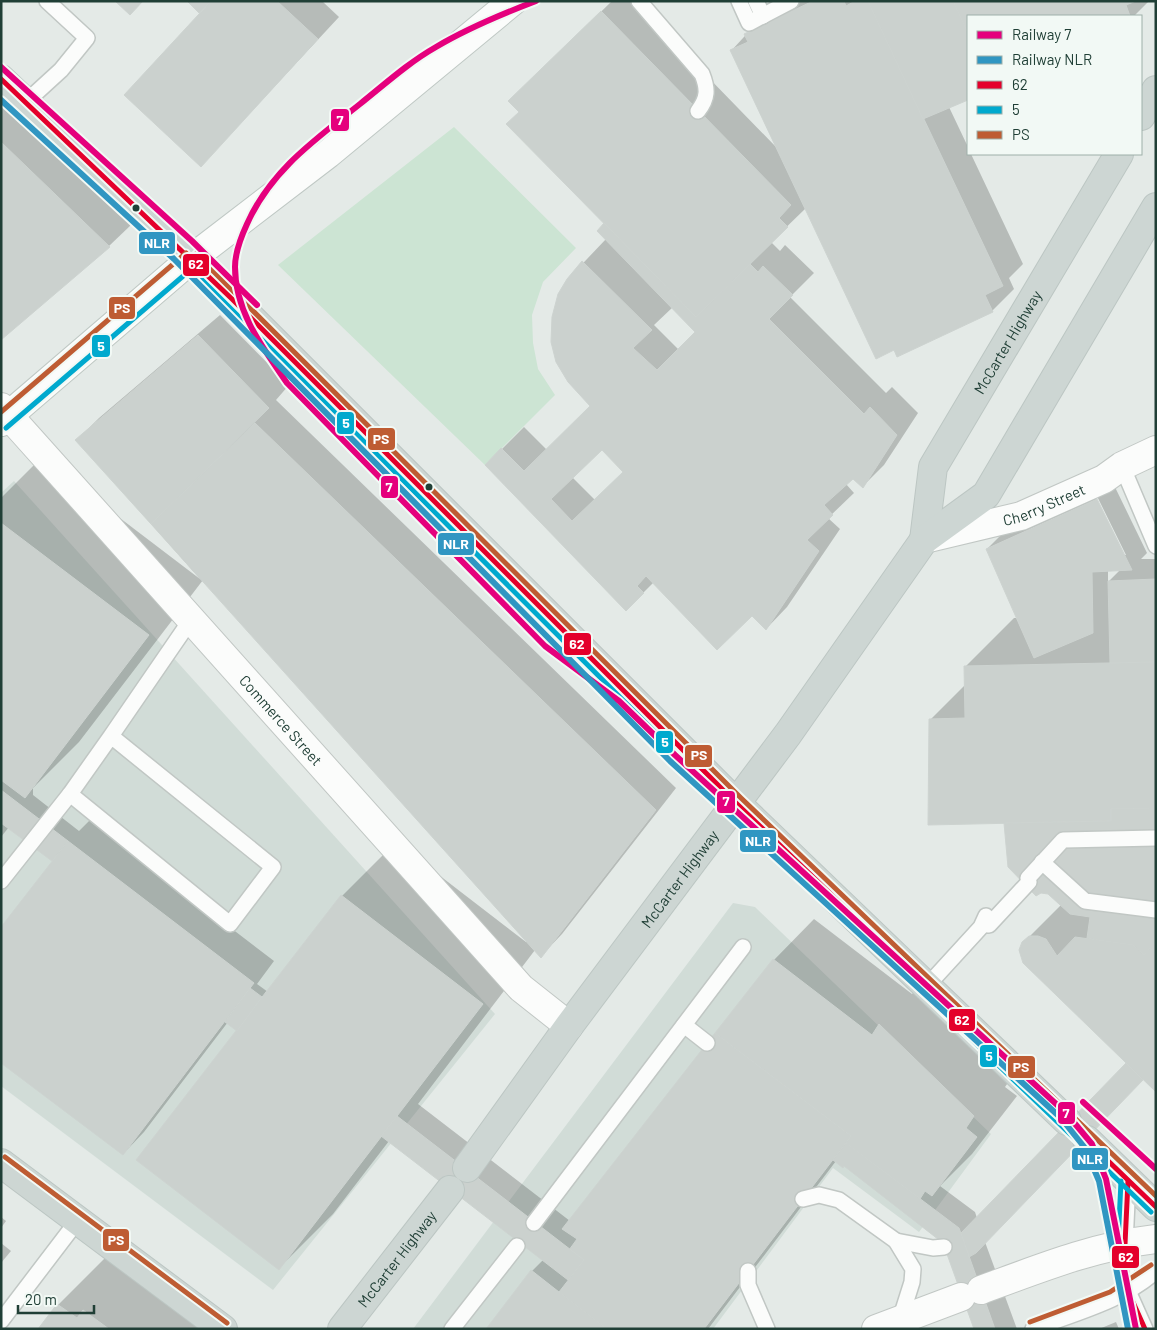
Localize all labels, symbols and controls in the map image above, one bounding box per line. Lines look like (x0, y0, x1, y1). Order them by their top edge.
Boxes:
legend (967, 15, 1142, 155)
text: Railway 7 (1012, 25, 1071, 43)
text: Railway NLR (1012, 50, 1092, 68)
text: 62 (1012, 75, 1028, 93)
text: 5 (1012, 100, 1020, 118)
line badge: 7 (330, 108, 350, 132)
text: 7 (337, 111, 344, 128)
text: PS (1012, 125, 1030, 143)
unlabelled marker (131, 203, 141, 213)
line badge: NLR (138, 231, 176, 255)
text: NLR (144, 234, 170, 251)
line badge: 62 (182, 253, 210, 277)
text: 62 (188, 255, 204, 272)
street label: McCarter Highway (970, 287, 1045, 397)
line badge: PS (108, 296, 136, 320)
text: PS (114, 299, 130, 316)
line badge: 5 (91, 334, 111, 358)
text: 5 (97, 337, 105, 354)
line badge: 5 (336, 411, 355, 435)
text: 5 (342, 414, 350, 431)
line badge: PS (367, 427, 396, 451)
text: PS (373, 430, 389, 447)
line badge: 7 (380, 475, 399, 499)
text: 7 (386, 478, 393, 495)
street label: Cherry Street (1001, 480, 1088, 529)
unlabelled marker (424, 482, 434, 492)
line badge: NLR (437, 532, 475, 556)
text: NLR (443, 535, 469, 552)
line badge: 62 (563, 632, 592, 656)
text: 62 (569, 635, 585, 652)
street label: Commerce Street (236, 671, 326, 769)
line badge: 5 (655, 730, 674, 754)
text: 5 (661, 733, 669, 750)
line badge: PS (684, 744, 713, 768)
text: PS (691, 746, 707, 763)
line badge: 7 (716, 790, 736, 814)
text: 7 (723, 792, 730, 809)
street label: McCarter Highway (637, 826, 722, 931)
line badge: NLR (739, 829, 777, 853)
text: NLR (745, 832, 771, 849)
line badge: 62 (948, 1008, 976, 1032)
text: 62 (954, 1011, 970, 1028)
line badge: 5 (979, 1044, 998, 1068)
text: 5 (985, 1047, 993, 1064)
line badge: PS (1007, 1055, 1036, 1079)
text: PS (1013, 1058, 1029, 1075)
line badge: 7 (1057, 1101, 1076, 1125)
text: 7 (1063, 1104, 1070, 1121)
line badge: NLR (1071, 1147, 1109, 1171)
text: NLR (1077, 1150, 1103, 1167)
street label: McCarter Highway (353, 1207, 440, 1311)
line badge: PS (102, 1228, 130, 1252)
text: PS (108, 1231, 124, 1248)
line badge: 62 (1111, 1245, 1140, 1269)
text: 62 (1118, 1248, 1134, 1265)
scale bar (18, 1282, 94, 1314)
text: 20 m (25, 1290, 57, 1308)

